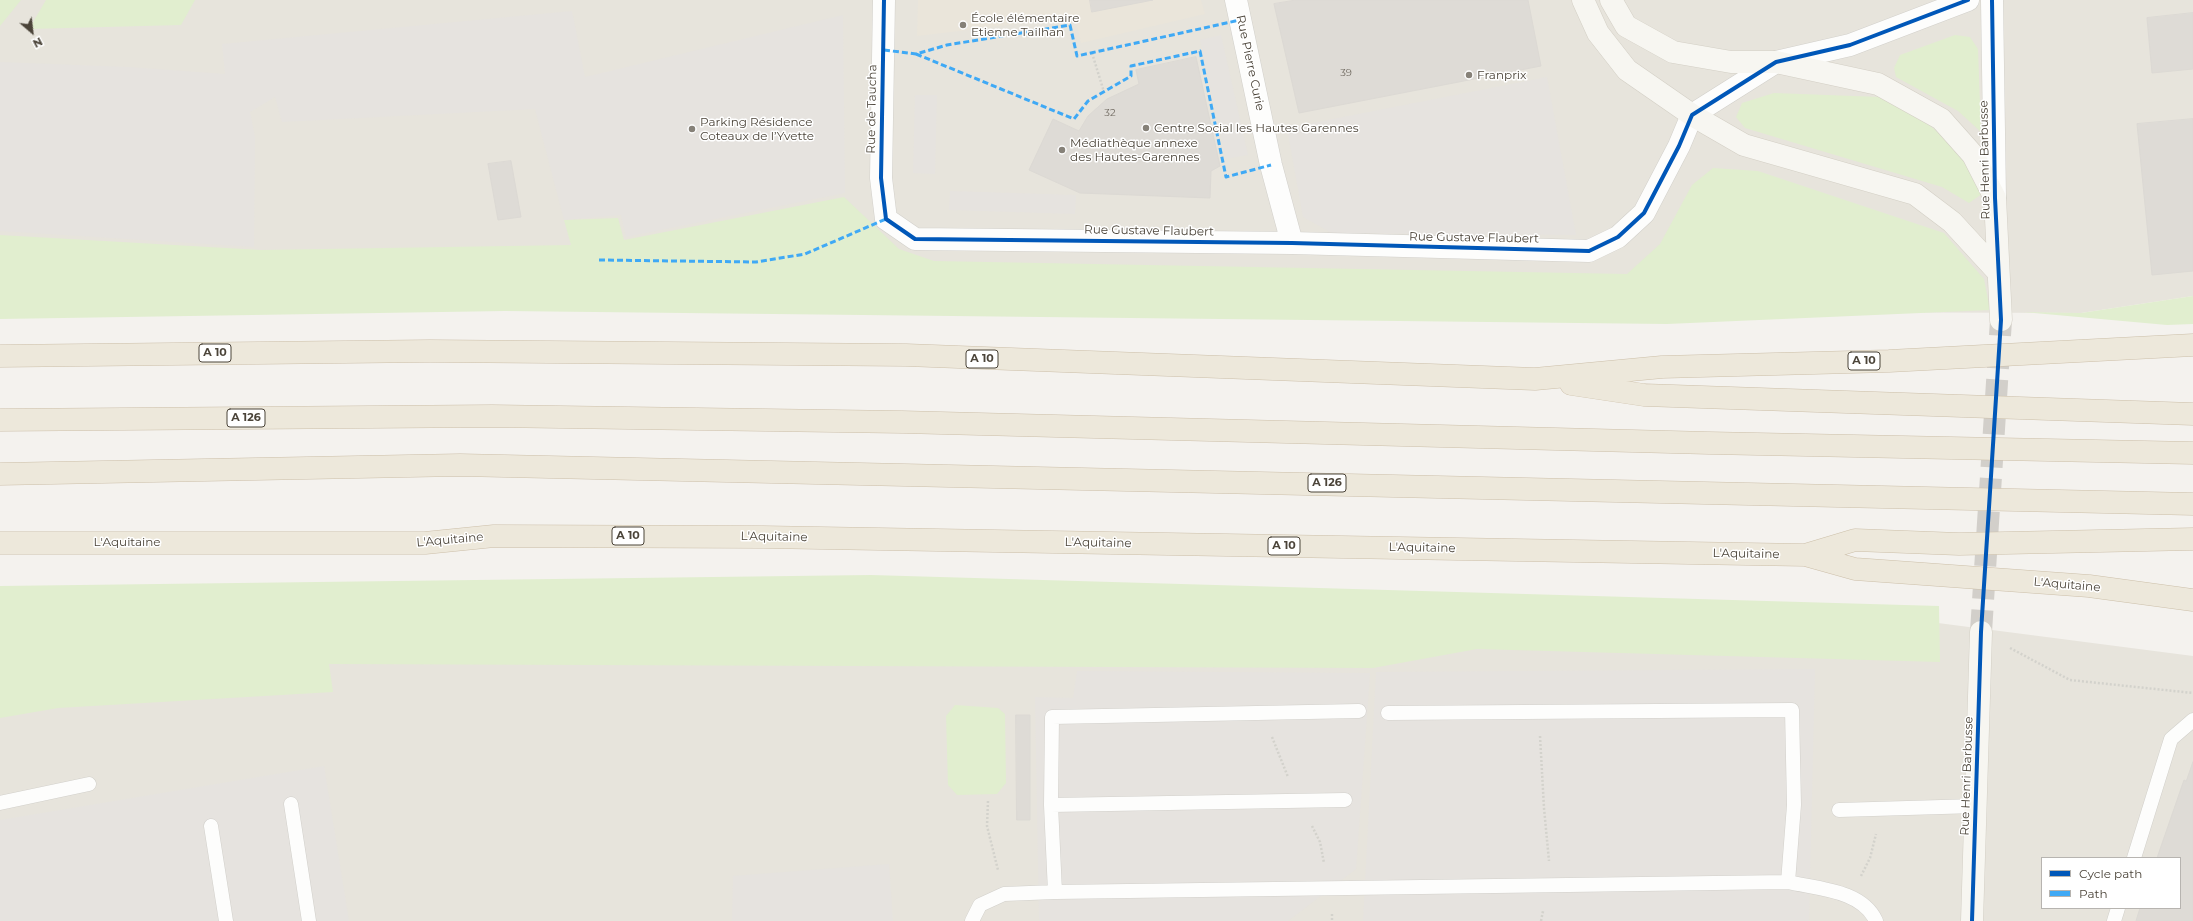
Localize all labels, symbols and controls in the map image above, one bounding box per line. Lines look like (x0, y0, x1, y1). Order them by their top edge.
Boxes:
place label: École élémentaire Etienne Tailhan (971, 11, 1079, 39)
north arrow (12, 12, 52, 52)
street label: Rue Pierre Curie (1233, 14, 1267, 112)
marker: École élémentaire Etienne Tailhan (958, 20, 968, 30)
text: N (30, 34, 45, 51)
street label: Rue de Taucha (864, 64, 880, 154)
house number: 39 (1340, 67, 1352, 79)
place label: Franprix (1477, 68, 1526, 82)
marker: Franprix (1464, 70, 1474, 80)
street label: Rue Henri Barbusse (1977, 100, 1993, 220)
house number: 32 (1104, 107, 1116, 119)
place label: Parking Résidence Coteaux de l’Yvette (700, 115, 814, 143)
place label: Centre Social les Hautes Garennes (1154, 121, 1359, 135)
marker: Centre Social les Hautes Garennes (1141, 123, 1151, 133)
marker: Parking Résidence Coteaux de l’Yvette (687, 124, 697, 134)
place label: Médiathèque annexe des Hautes-Garennes (1070, 136, 1199, 164)
marker: Médiathèque annexe des Hautes-Garennes (1057, 145, 1067, 155)
street label: Rue Gustave Flaubert (1084, 223, 1214, 239)
street label: Rue Gustave Flaubert (1409, 230, 1539, 246)
road number: A 10 (199, 344, 231, 362)
road number: A 10 (966, 350, 998, 368)
road number: A 10 (1848, 352, 1880, 370)
road number: A 126 (227, 409, 265, 427)
road number: A 126 (1308, 474, 1346, 492)
road number: A 10 (612, 527, 644, 545)
street label: L'Aquitaine (740, 529, 808, 545)
street label: L'Aquitaine (416, 530, 484, 550)
street label: L'Aquitaine (93, 535, 161, 549)
street label: L'Aquitaine (1064, 535, 1132, 551)
road number: A 10 (1268, 537, 1300, 555)
street label: L'Aquitaine (1388, 540, 1456, 556)
street label: L'Aquitaine (1712, 546, 1780, 562)
street label: L'Aquitaine (2033, 575, 2101, 595)
street label: Rue Henri Barbusse (1958, 716, 1976, 836)
legend (2041, 857, 2181, 909)
text: Cycle path (2079, 866, 2142, 881)
text: Path (2079, 886, 2108, 901)

